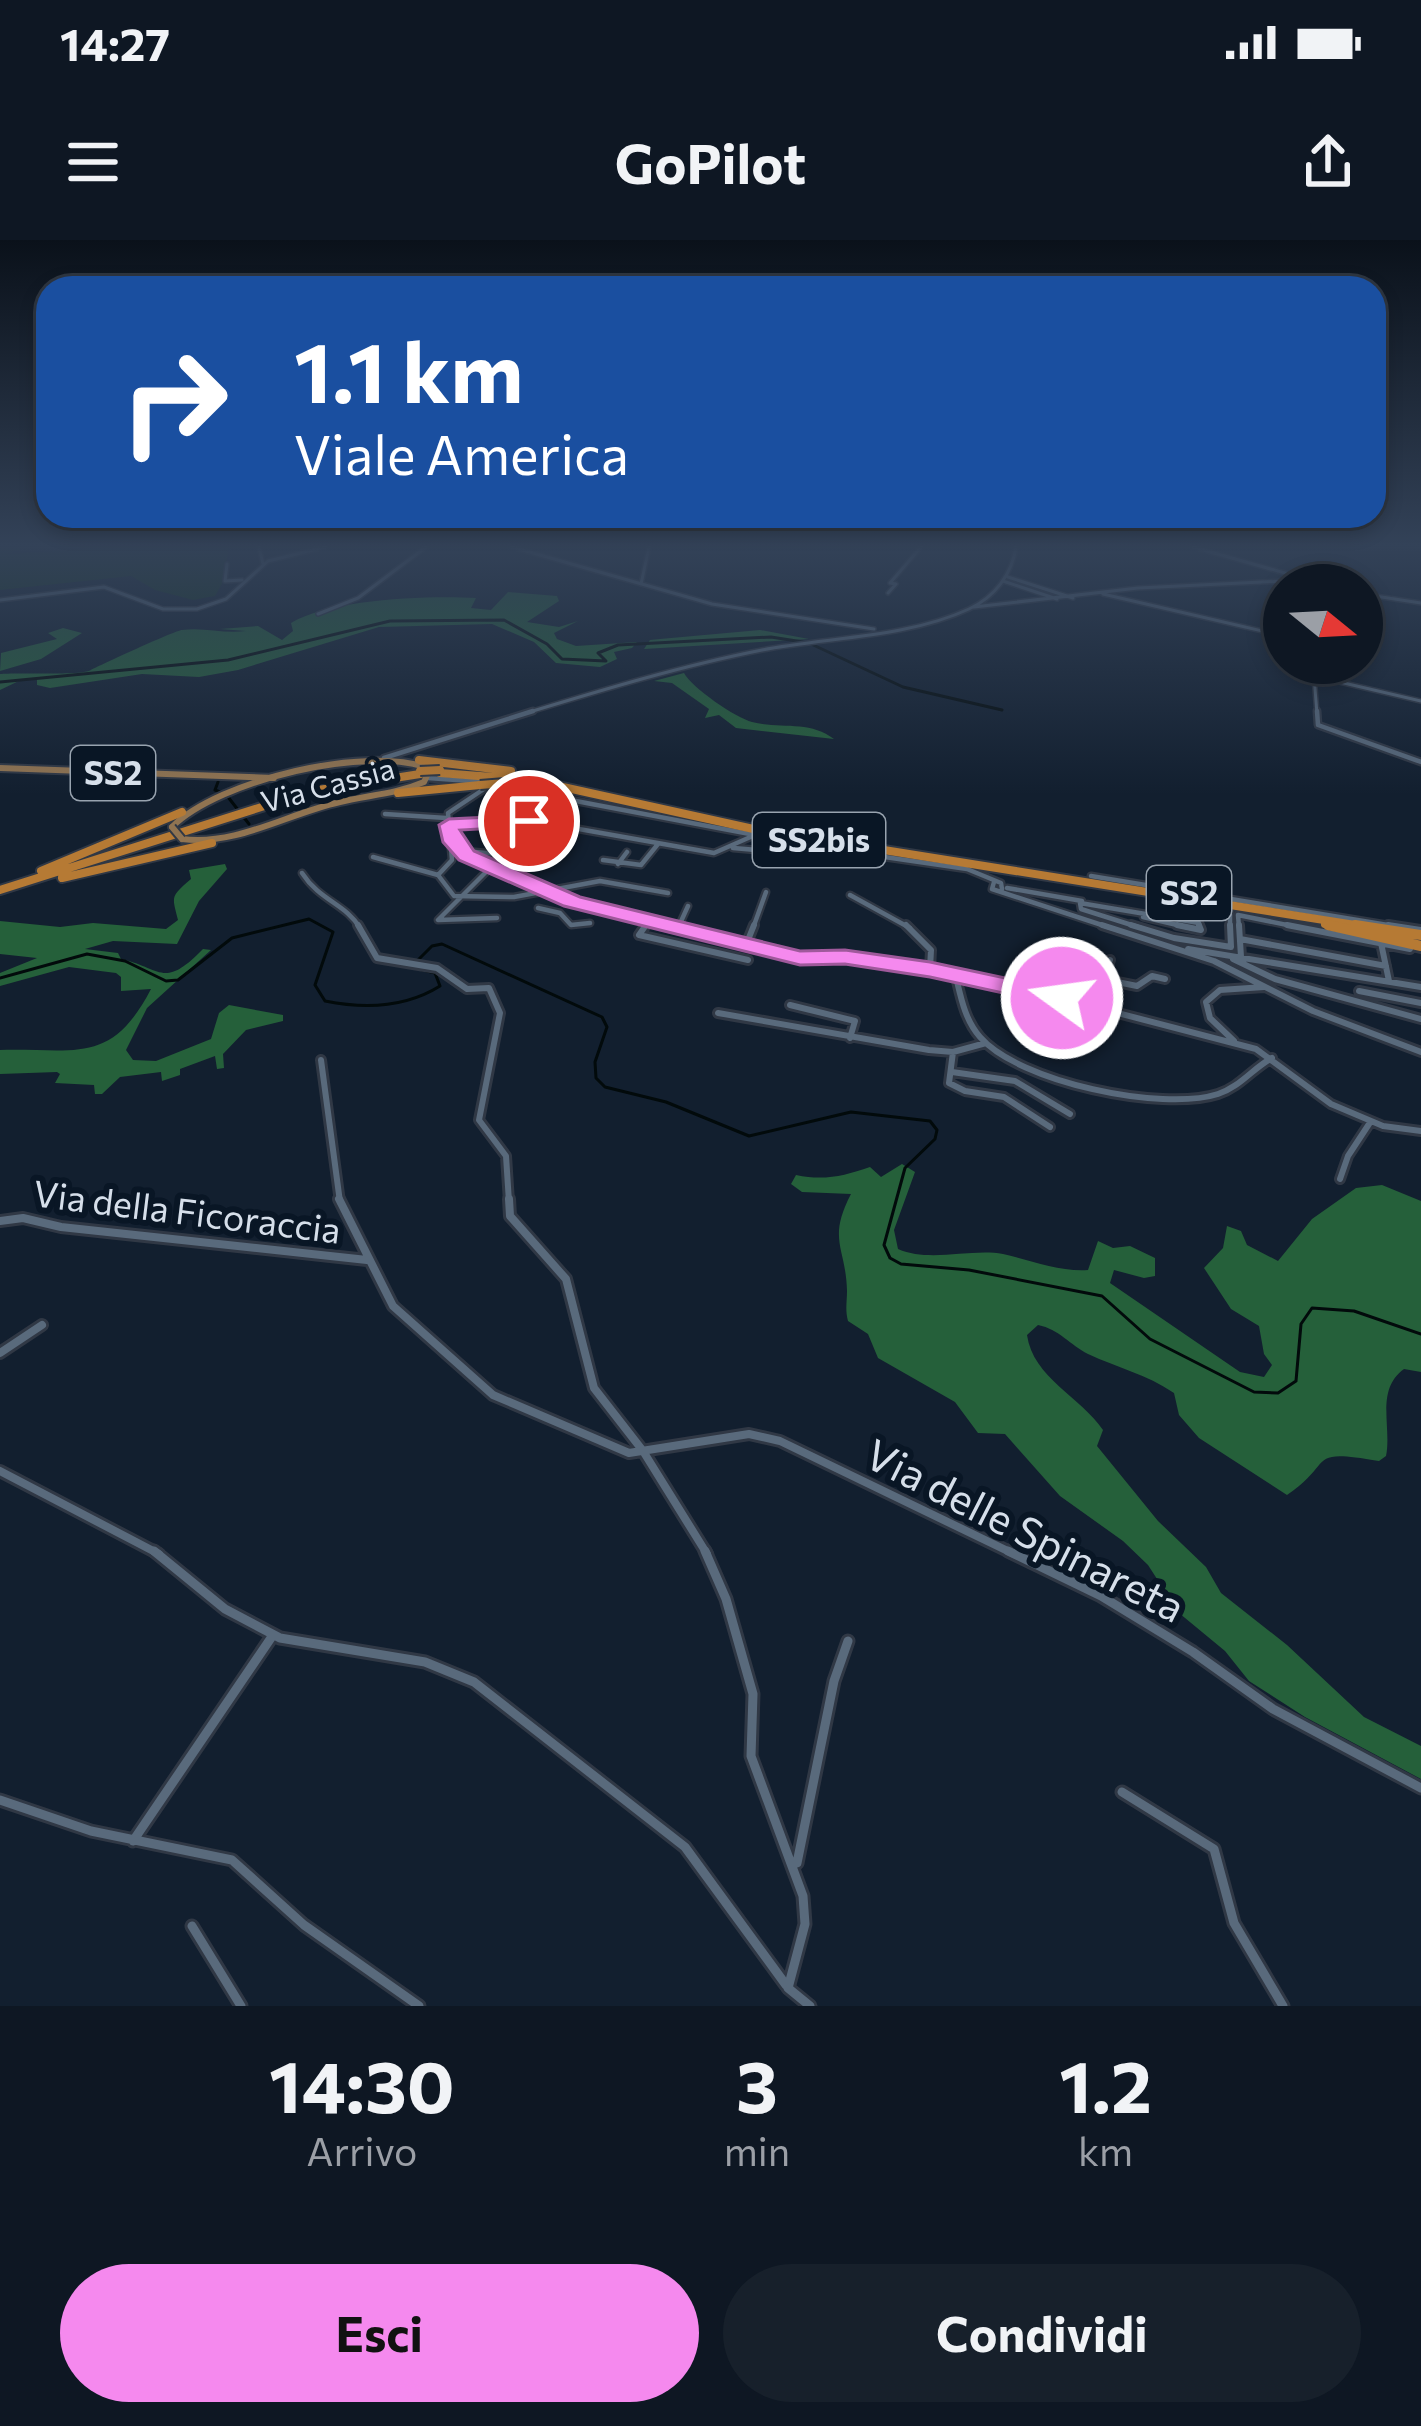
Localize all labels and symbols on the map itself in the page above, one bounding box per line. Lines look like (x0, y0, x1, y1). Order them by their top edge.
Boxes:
north arrow (1263, 564, 1383, 684)
road number: SS2 (71, 746, 155, 800)
street label: Via Cassia (257, 748, 398, 819)
pin (478, 770, 580, 872)
road number: SS2bis (753, 813, 885, 867)
road number: SS2 (1147, 866, 1231, 920)
position arrow (999, 935, 1125, 1061)
street label: Via della Ficoraccia (31, 1169, 343, 1251)
street label: Via delle Spinareta (858, 1426, 1194, 1632)

